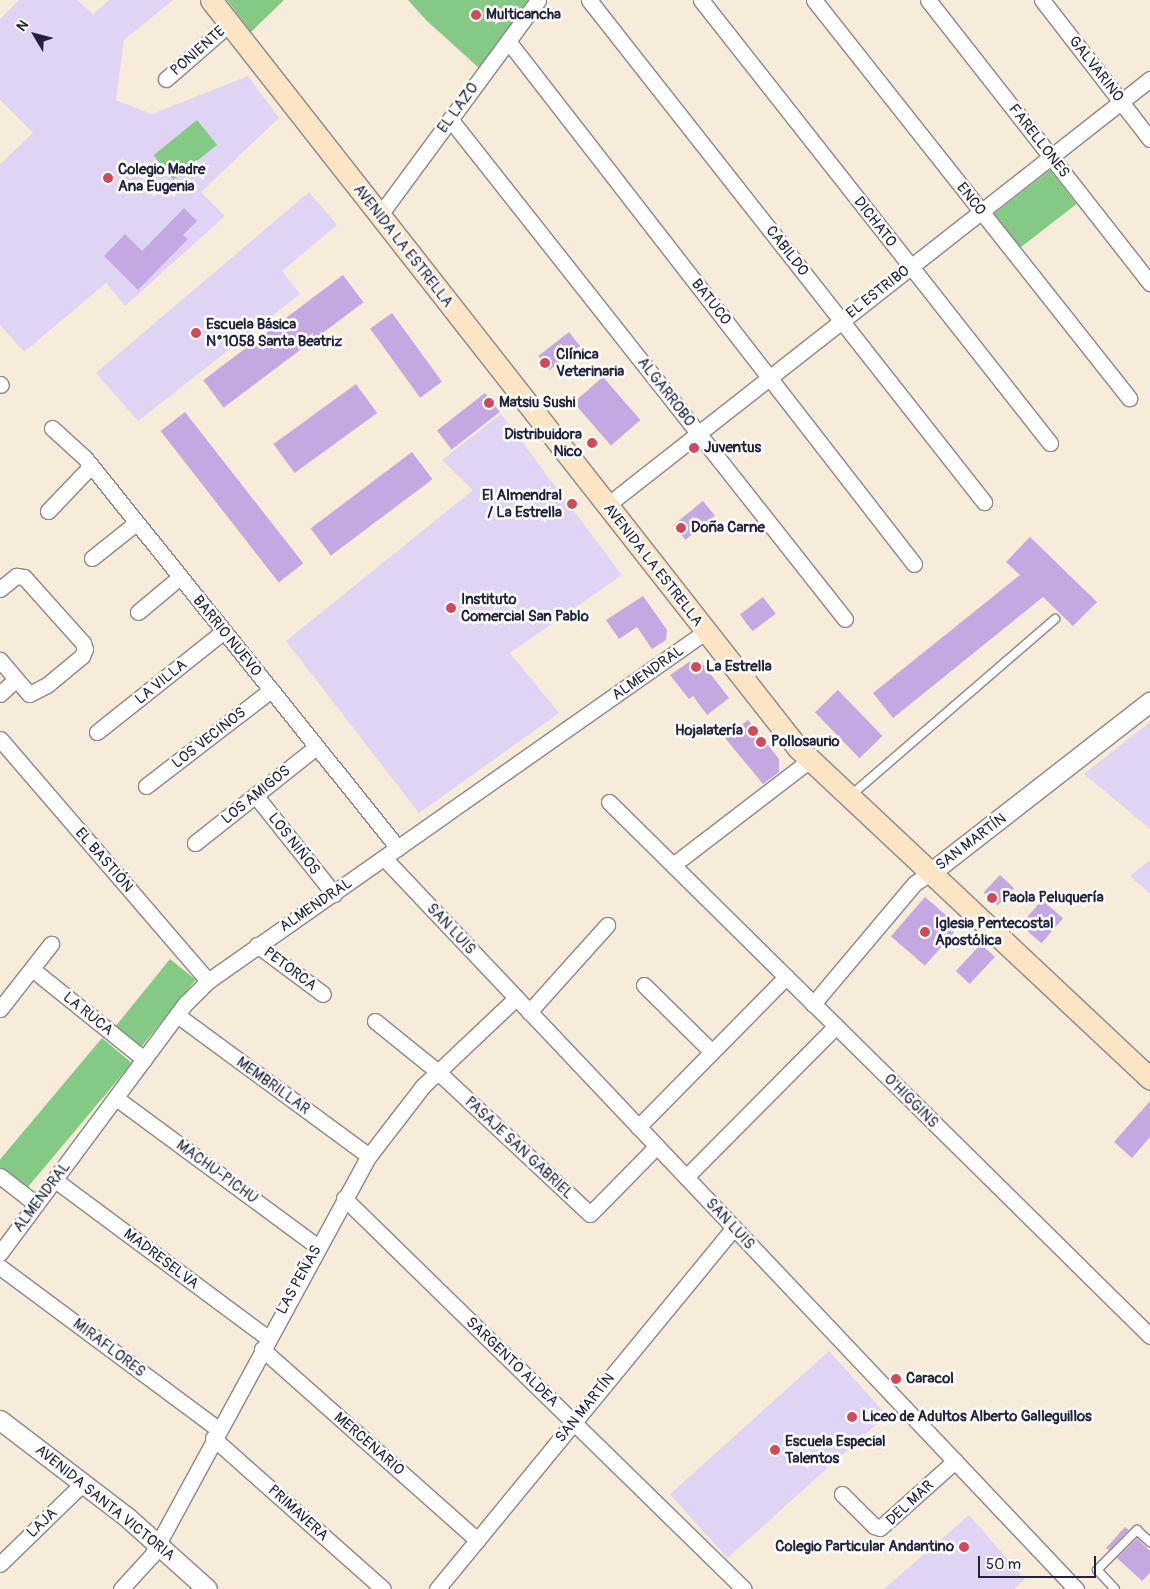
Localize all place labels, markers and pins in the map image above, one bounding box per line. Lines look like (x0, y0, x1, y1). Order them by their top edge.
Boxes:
place label: Multicancha (486, 6, 561, 24)
marker: Multicancha (470, 9, 482, 21)
place label: Colegio Madre Ana Eugenia (118, 160, 205, 195)
marker: Colegio Madre Ana Eugenia (102, 172, 114, 184)
place label: Escuela Básica N°1058 Santa Beatriz (206, 315, 342, 350)
marker: Escuela Básica N°1058 Santa Beatriz (190, 327, 202, 339)
place label: Clínica Veterinaria (556, 345, 624, 380)
marker: Clínica Veterinaria (538, 356, 552, 370)
place label: Matsiu Sushi (499, 394, 575, 412)
marker: Matsiu Sushi (483, 397, 495, 409)
place label: Distribuidora Nico (504, 425, 582, 460)
marker: Distribuidora Nico (586, 437, 598, 449)
place label: Juventus (704, 439, 761, 457)
marker: Juventus (688, 442, 700, 454)
place label: El Almendral / La Estrella (482, 486, 562, 521)
marker: El Almendral / La Estrella (566, 498, 578, 510)
place label: Doña Carne (691, 519, 765, 537)
marker: Doña Carne (675, 522, 687, 534)
place label: Instituto Comercial San Pablo (461, 590, 589, 625)
marker: Instituto Comercial San Pablo (445, 602, 457, 614)
place label: La Estrella (706, 658, 772, 676)
marker: La Estrella (690, 661, 702, 673)
place label: Hojalatería (675, 722, 743, 740)
marker: Hojalatería (747, 725, 759, 737)
place label: Pollosaurio (771, 733, 840, 751)
marker: Pollosaurio (755, 736, 767, 748)
place label: Paola Peluquería (1002, 889, 1104, 907)
marker: Paola Peluquería (986, 892, 998, 904)
place label: Iglesia Pentecostal Apostólica (935, 914, 1053, 949)
marker: Iglesia Pentecostal Apostólica (919, 926, 931, 938)
place label: Caracol (906, 1370, 954, 1388)
marker: Caracol (890, 1373, 902, 1385)
place label: Liceo de Adultos Alberto Galleguillos (862, 1408, 1092, 1426)
marker: Liceo de Adultos Alberto Galleguillos (846, 1411, 858, 1423)
place label: Escuela Especial Talentos (785, 1432, 886, 1467)
marker: Escuela Especial Talentos (769, 1444, 781, 1456)
place label: Colegio Particular Andantino (775, 1538, 954, 1556)
marker: Colegio Particular Andantino (958, 1541, 970, 1553)

